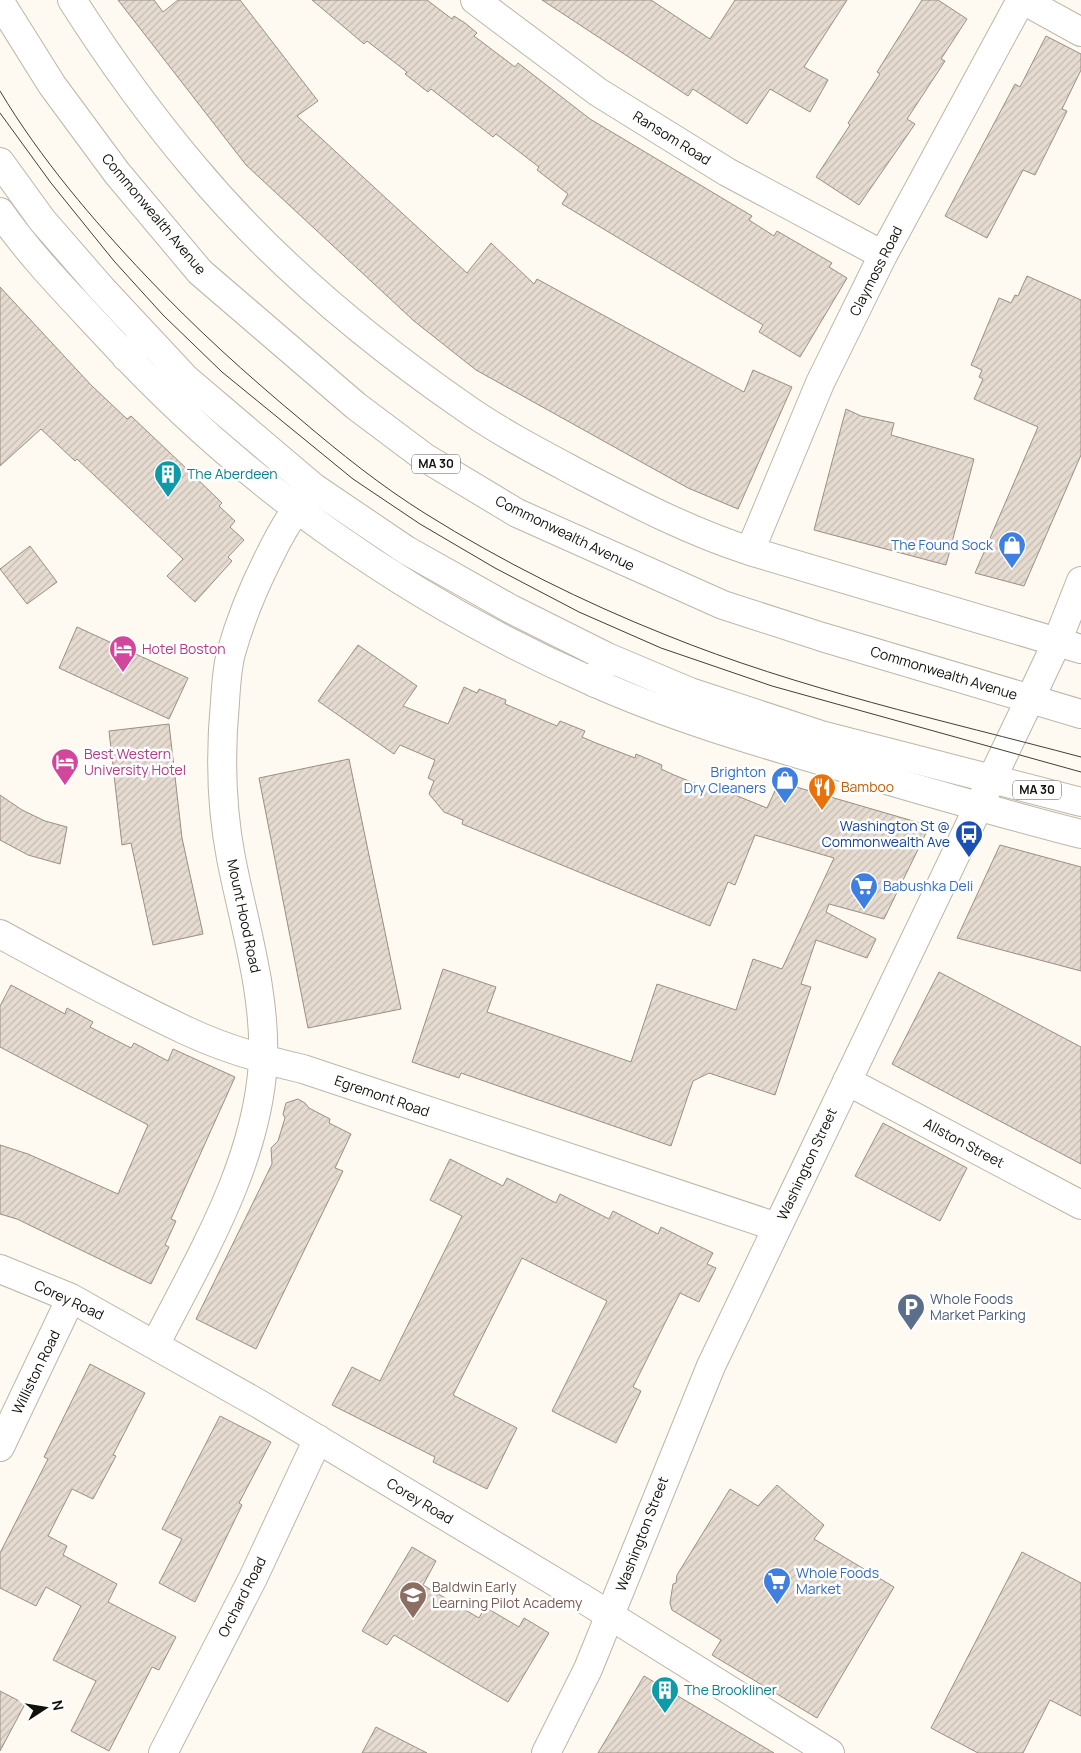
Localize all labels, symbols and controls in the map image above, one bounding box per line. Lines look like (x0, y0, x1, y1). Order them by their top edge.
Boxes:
street label: Ransom Road (630, 106, 715, 169)
street label: Commonwealth Avenue (98, 149, 211, 278)
street label: Claymoss Road (845, 222, 906, 319)
road number: MA 30 (412, 454, 460, 474)
building icon: The Aberdeen (153, 459, 183, 498)
place label: The Aberdeen (187, 464, 278, 483)
street label: Commonwealth Avenue (492, 491, 638, 575)
shop icon: The Found Sock (997, 530, 1027, 569)
place label: The Found Sock (891, 535, 994, 554)
hotel icon: Hotel Boston (108, 634, 138, 673)
place label: Hotel Boston (142, 639, 226, 658)
street label: Commonwealth Avenue (868, 641, 1020, 704)
place label: Best Western University Hotel (84, 744, 186, 779)
hotel icon: Best Western University Hotel (50, 747, 80, 786)
place label: Brighton Dry Cleaners (684, 762, 766, 797)
shop icon: Brighton Dry Cleaners (770, 765, 800, 804)
restaurant icon: Bamboo (807, 772, 837, 811)
place label: Bamboo (841, 777, 894, 796)
road number: MA 30 (1013, 780, 1061, 800)
place label: Washington St @ Commonwealth Ave (822, 816, 950, 851)
bus stop icon: Washington St @ Commonwealth Ave (954, 819, 984, 858)
street label: Mount Hood Road (223, 857, 266, 974)
supermarket icon: Babushka Deli (849, 871, 879, 910)
place label: Babushka Deli (883, 876, 973, 895)
street label: Egremont Road (332, 1070, 432, 1121)
street label: Washington Street (772, 1104, 841, 1223)
street label: Allston Street (921, 1113, 1008, 1172)
street label: Corey Road (31, 1275, 107, 1324)
place label: Whole Foods Market Parking (930, 1289, 1026, 1324)
parking icon: Whole Foods Market Parking (896, 1292, 926, 1331)
street label: Williston Road (7, 1327, 64, 1417)
street label: Corey Road (383, 1473, 457, 1528)
street label: Washington Street (611, 1473, 672, 1594)
street label: Orchard Road (213, 1553, 270, 1640)
place label: Whole Foods Market (796, 1563, 879, 1598)
supermarket icon: Whole Foods Market (762, 1566, 792, 1605)
place label: Baldwin Early Learning Pilot Academy (432, 1577, 583, 1612)
school or university icon: Baldwin Early Learning Pilot Academy (398, 1580, 428, 1619)
building icon: The Brookliner (650, 1675, 680, 1714)
place label: The Brookliner (684, 1680, 777, 1699)
north arrow (20, 1683, 70, 1733)
text: N (48, 1698, 69, 1712)

